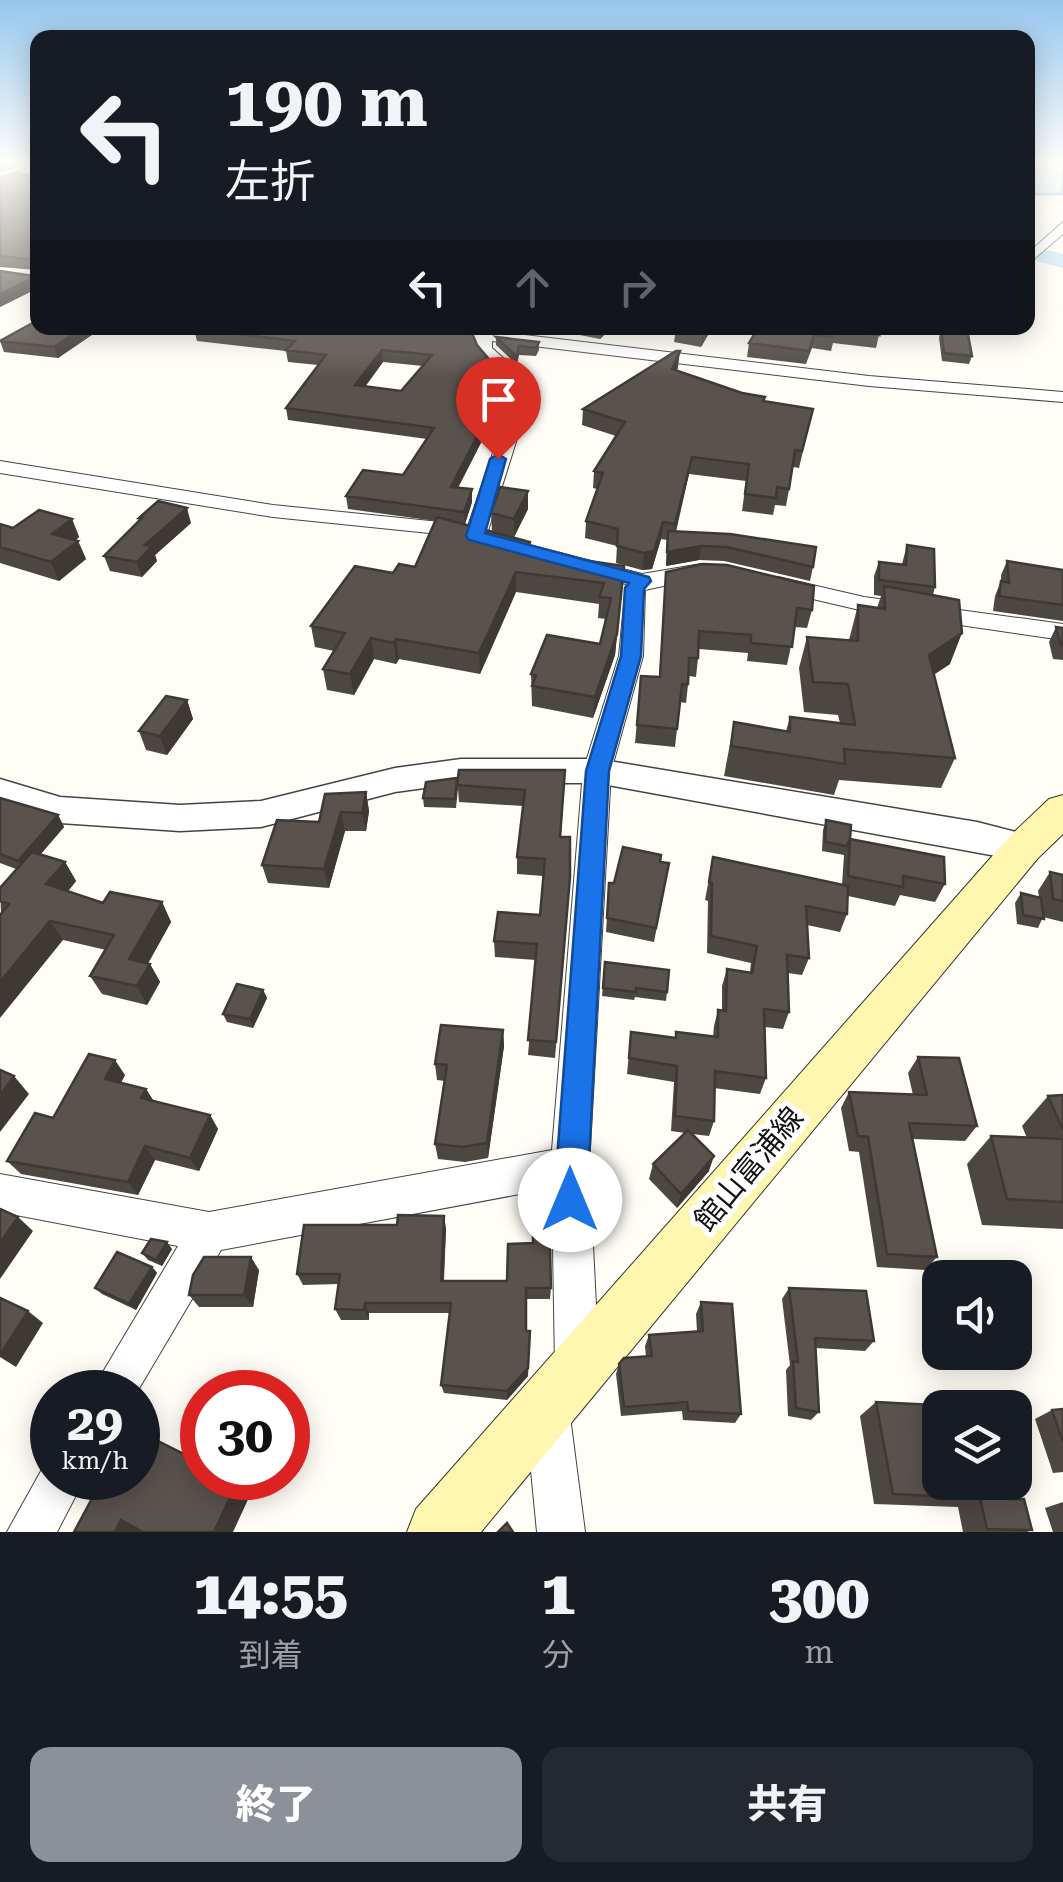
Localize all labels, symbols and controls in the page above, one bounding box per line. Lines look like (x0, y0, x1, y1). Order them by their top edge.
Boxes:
text: 190 m (225, 61, 428, 143)
icon: left (60, 70, 190, 200)
text: 左折 (225, 155, 315, 208)
icon: left (400, 260, 455, 315)
icon: ahead (505, 260, 560, 315)
icon: right (610, 260, 665, 315)
pin (456, 357, 541, 460)
icon: arrive (471, 372, 526, 427)
street label: 館山富浦線 (687, 1100, 810, 1237)
position arrow (518, 1148, 622, 1252)
map controls (922, 1260, 1032, 1500)
button: sound (922, 1260, 1032, 1370)
speed limit sign: 30 (180, 1370, 310, 1500)
button: layers (922, 1390, 1032, 1500)
text: 29 (67, 1394, 123, 1452)
text: km/h (62, 1446, 128, 1475)
text: 14:55 (194, 1558, 348, 1629)
text: 1 (541, 1558, 575, 1629)
text: 300 (769, 1562, 869, 1633)
text: m (804, 1633, 834, 1671)
text: 到着 (239, 1636, 303, 1674)
text: 分 (542, 1636, 574, 1674)
button: 終了 (30, 1747, 522, 1862)
button: 共有 (542, 1747, 1033, 1862)

